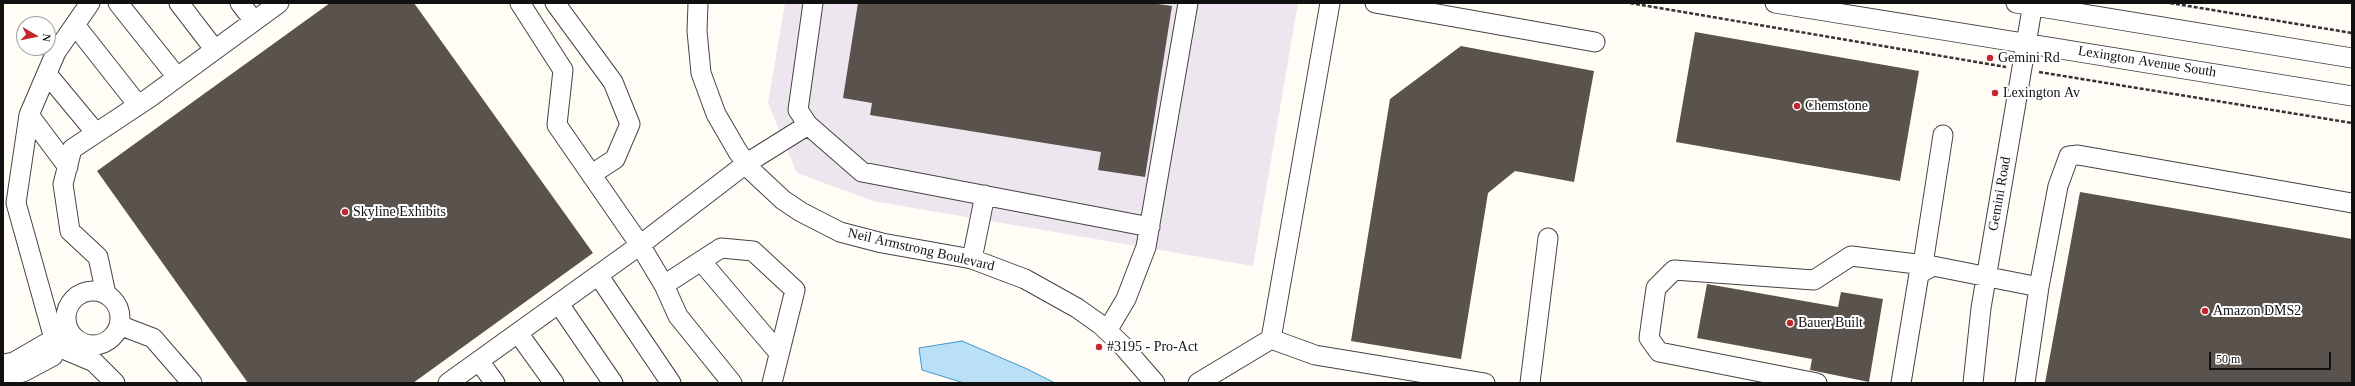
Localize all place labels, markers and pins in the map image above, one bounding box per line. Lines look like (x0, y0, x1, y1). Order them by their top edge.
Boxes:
place label: Gemini Rd (1998, 50, 2060, 66)
marker: Gemini Rd (1985, 53, 1995, 63)
place label: Lexington Av (2003, 85, 2080, 101)
marker: Lexington Av (1990, 88, 2000, 98)
place label: Chemstone (1805, 98, 1868, 114)
marker: Chemstone (1792, 101, 1802, 111)
place label: Skyline Exhibits (353, 204, 446, 220)
marker: Skyline Exhibits (340, 207, 350, 217)
place label: Amazon DMS2 (2213, 303, 2301, 319)
marker: Amazon DMS2 (2200, 306, 2210, 316)
place label: Bauer Built (1798, 315, 1863, 331)
marker: Bauer Built (1785, 318, 1795, 328)
place label: #3195 - Pro-Act (1107, 339, 1198, 355)
marker: #3195 - Pro-Act (1094, 342, 1104, 352)

